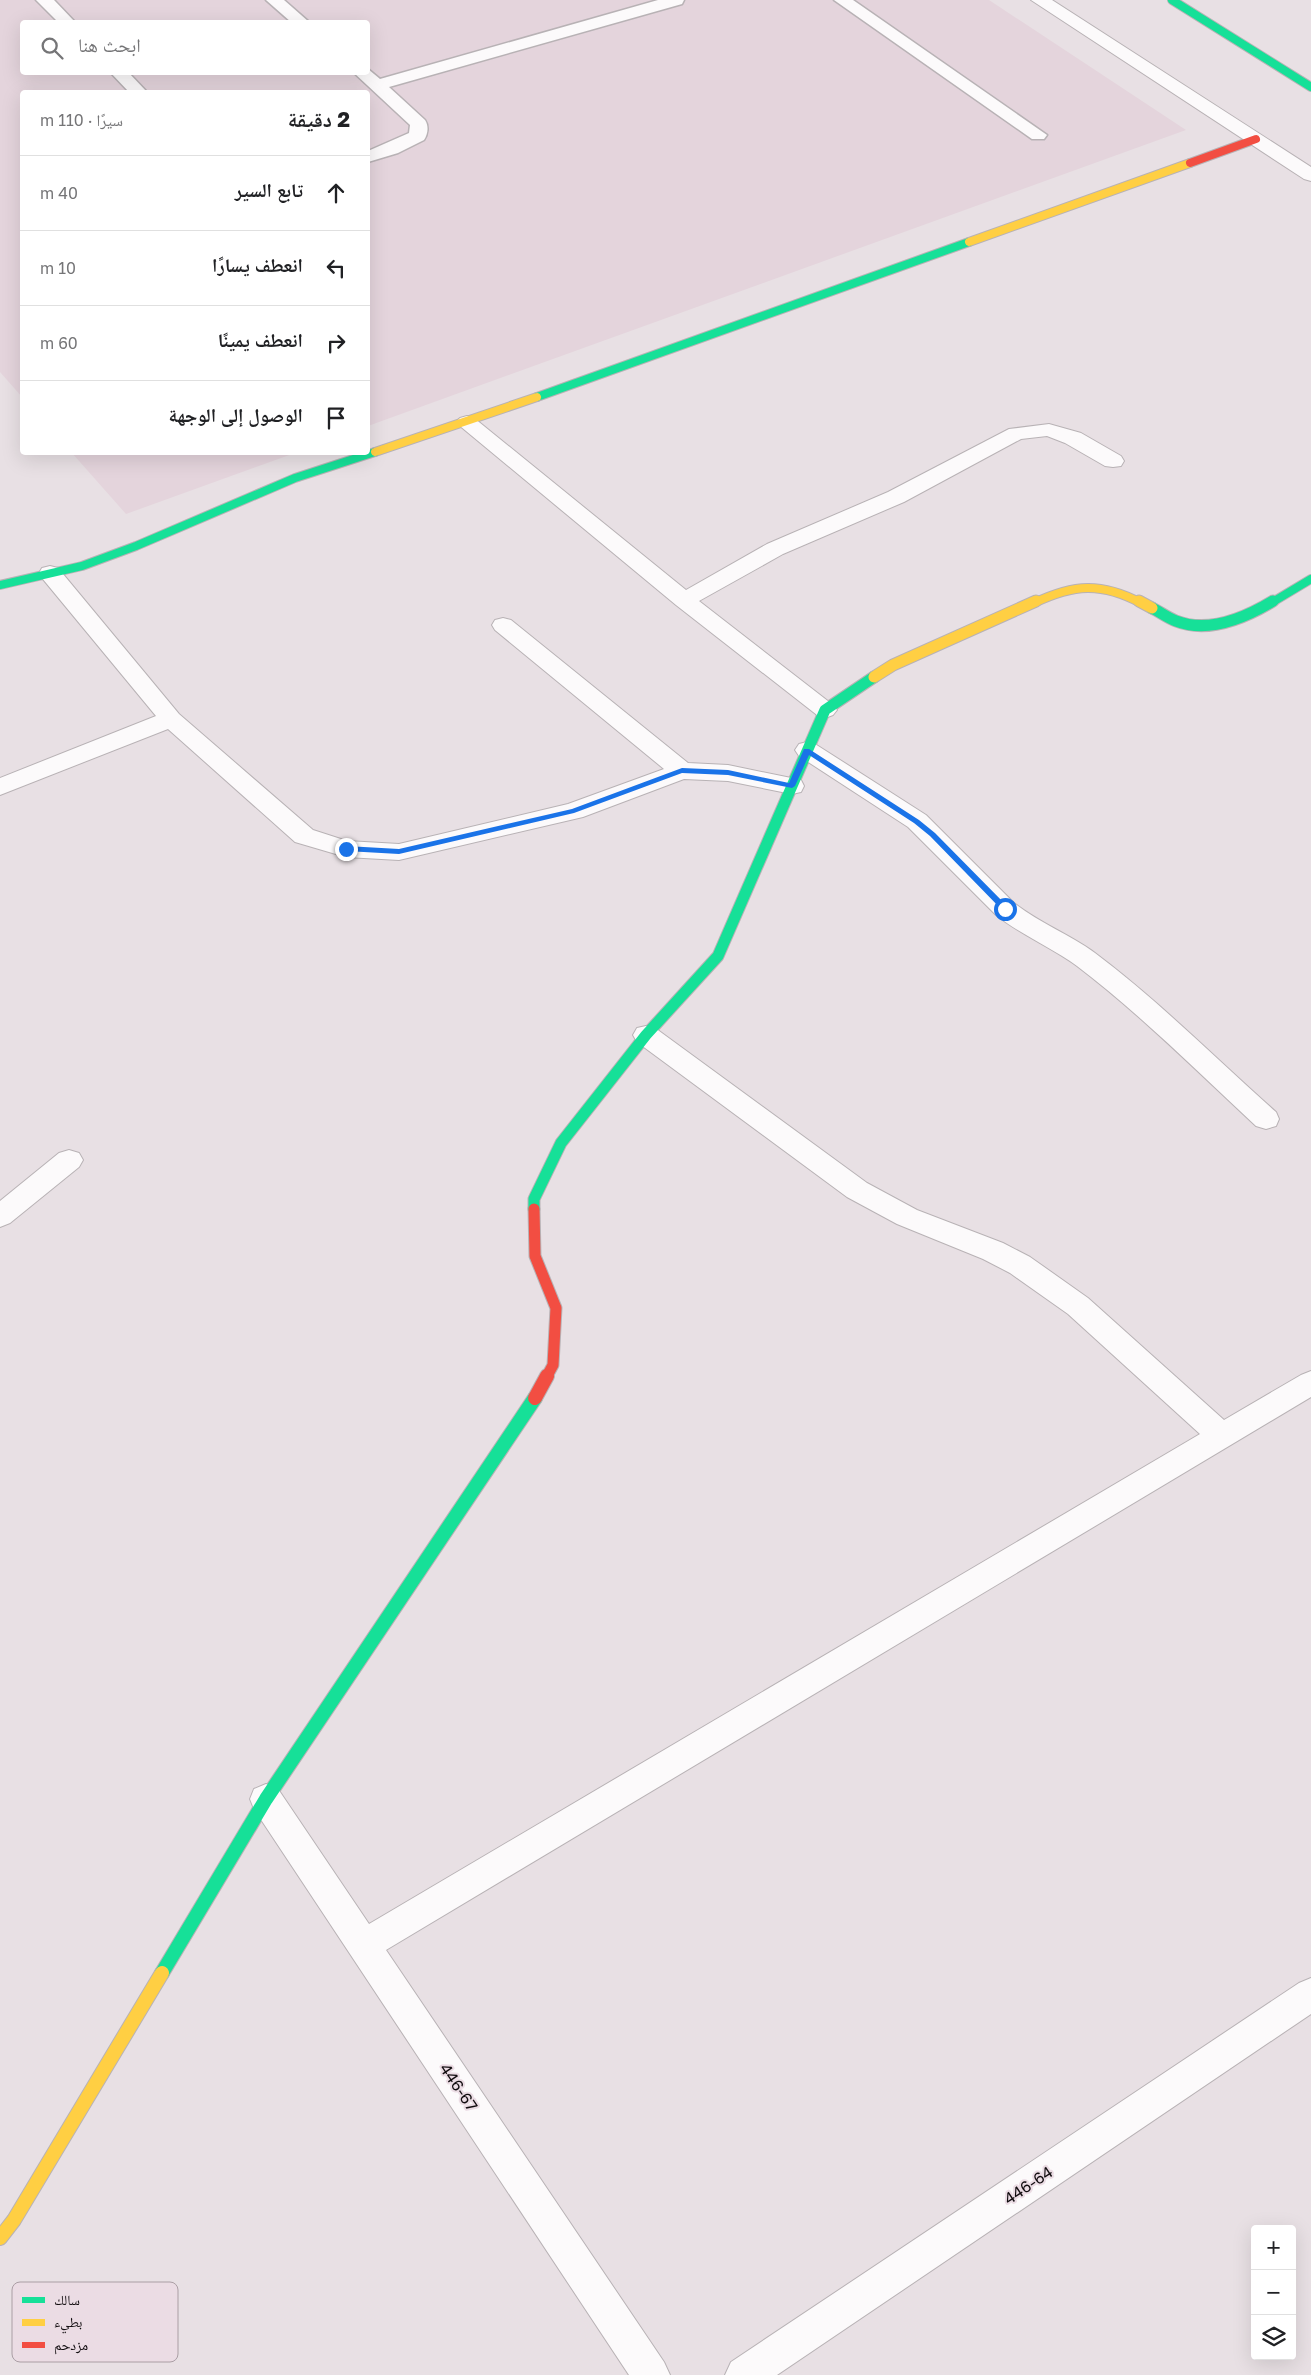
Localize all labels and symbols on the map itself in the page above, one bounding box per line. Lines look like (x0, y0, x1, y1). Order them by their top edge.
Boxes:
route end (335, 838, 358, 861)
route start (994, 898, 1017, 921)
street label: 446-67 (436, 2059, 482, 2115)
street label: 446-64 (1000, 2161, 1056, 2209)
legend (12, 2282, 178, 2362)
text: سالك (54, 2291, 80, 2308)
text: بطيء (54, 2313, 83, 2334)
text: مزدحم (54, 2336, 88, 2355)

